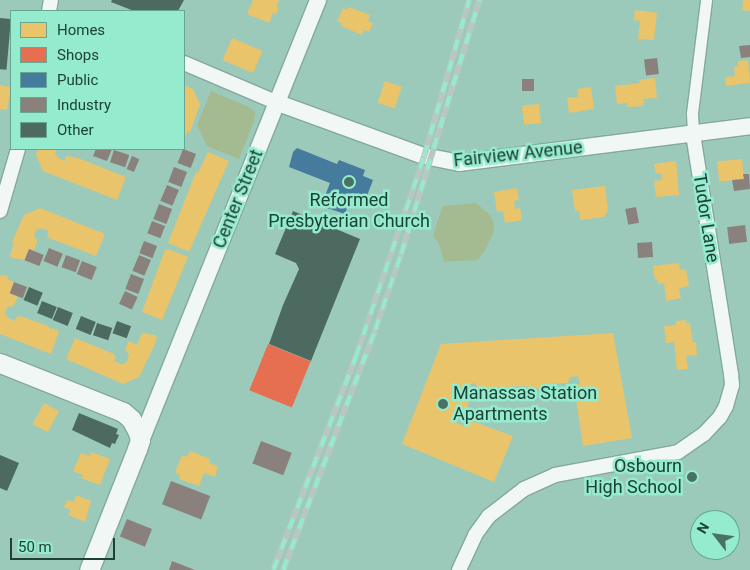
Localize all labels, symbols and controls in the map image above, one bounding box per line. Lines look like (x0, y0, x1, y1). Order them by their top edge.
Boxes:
legend (10, 10, 185, 150)
text: Homes (57, 21, 105, 39)
text: Shops (57, 46, 99, 64)
text: Public (57, 71, 98, 89)
text: Industry (57, 96, 111, 114)
text: Other (57, 121, 94, 139)
street label: Fairview Avenue (452, 136, 584, 172)
street label: Center Street (208, 146, 268, 252)
street label: Tudor Lane (688, 172, 724, 264)
marker: Reformed Presbyterian Church (343, 176, 355, 188)
place label: Reformed Presbyterian Church (268, 190, 430, 232)
place label: Manassas Station Apartments (453, 383, 597, 426)
marker: Manassas Station Apartments (437, 398, 449, 410)
place label: Osbourn High School (585, 456, 682, 498)
marker: Osbourn High School (686, 471, 698, 483)
north arrow (690, 510, 740, 560)
text: N (693, 520, 712, 536)
scale bar (12, 528, 118, 560)
text: 50 m (18, 538, 52, 556)

